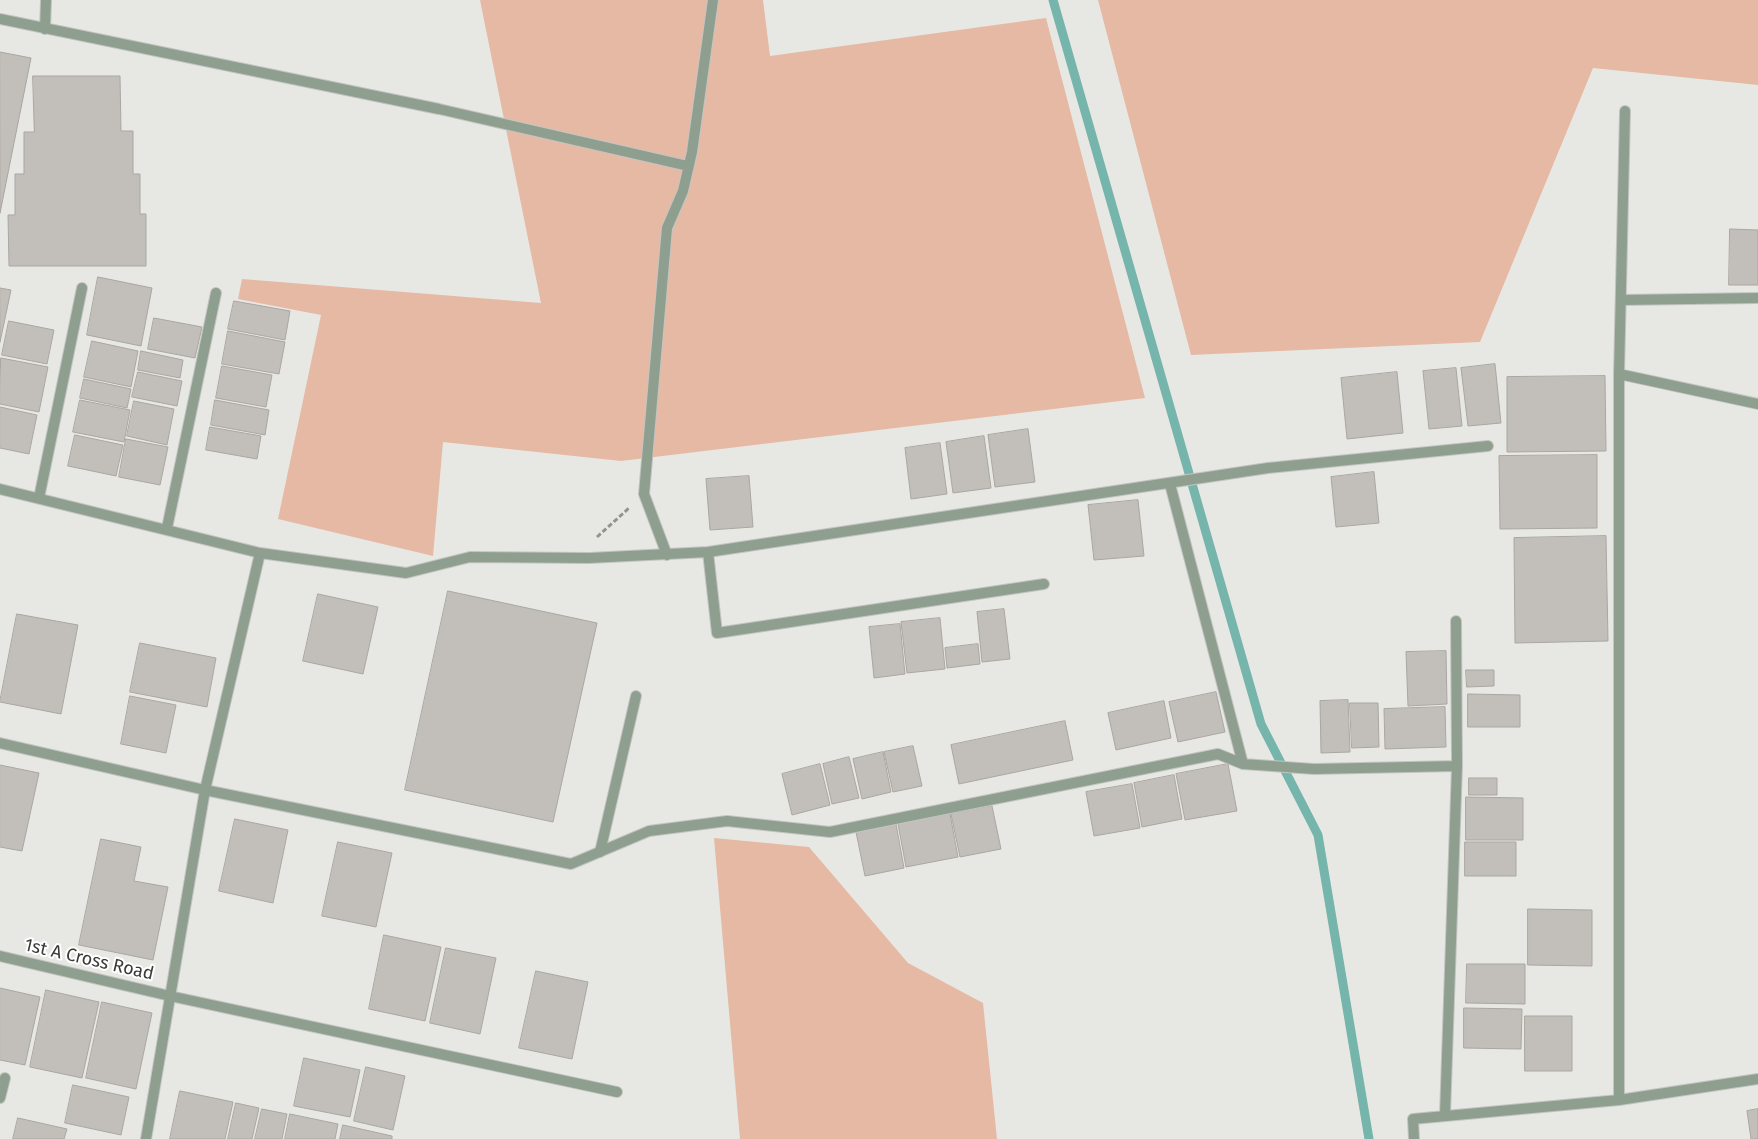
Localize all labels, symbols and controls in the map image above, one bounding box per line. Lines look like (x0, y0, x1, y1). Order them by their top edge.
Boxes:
street label: 1st A Cross Road (22, 935, 156, 985)

